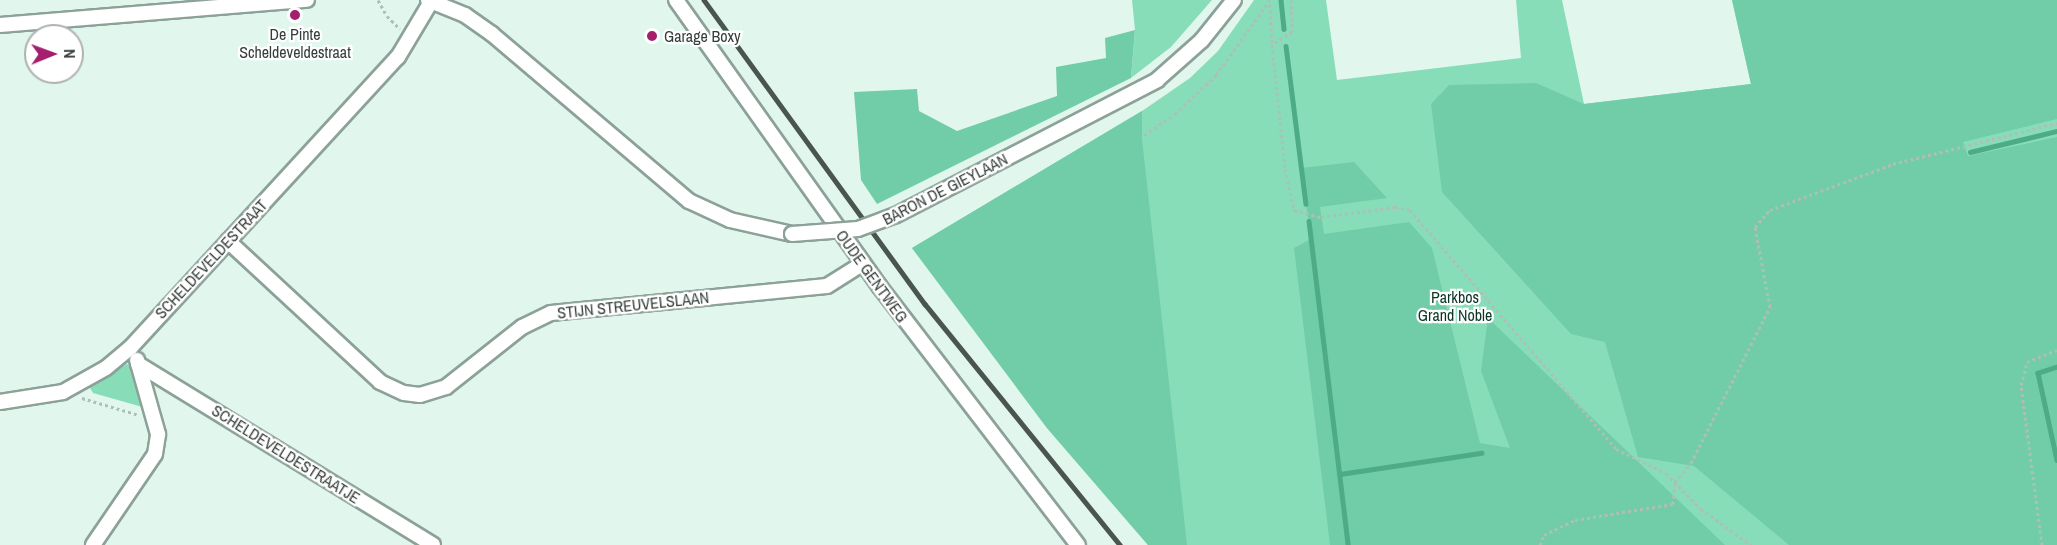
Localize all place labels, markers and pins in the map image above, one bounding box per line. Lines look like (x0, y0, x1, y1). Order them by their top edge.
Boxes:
marker: De Pinte Scheldeveldestraat (288, 8, 302, 22)
place label: De Pinte Scheldeveldestraat (239, 24, 351, 62)
place label: Garage Boxy (664, 26, 741, 46)
marker: Garage Boxy (645, 29, 659, 43)

